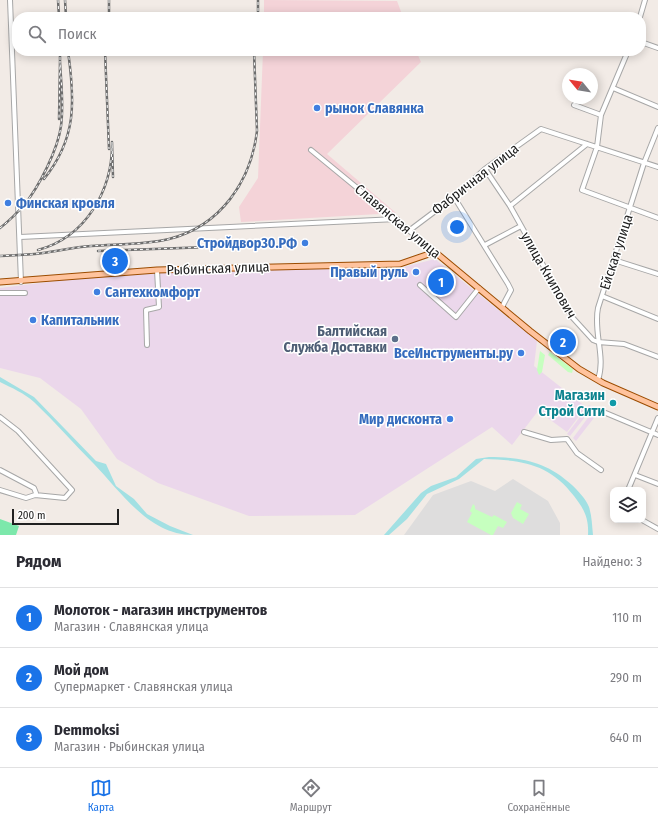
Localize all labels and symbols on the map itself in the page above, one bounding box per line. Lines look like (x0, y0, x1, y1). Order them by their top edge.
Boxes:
north arrow (562, 68, 598, 104)
place label: рынок Славянка (325, 100, 424, 117)
marker: рынок Славянка (312, 103, 322, 113)
street label: Фабричная улица (428, 140, 522, 219)
street label: Славянская улица (351, 180, 444, 262)
place label: Финская кровля (16, 195, 115, 212)
marker: Финская кровля (3, 198, 13, 208)
street label: Ейская улица (596, 212, 637, 292)
your location (447, 217, 467, 237)
street label: улица Книпович (517, 229, 580, 322)
place label: Стройдвор30.РФ (197, 235, 297, 252)
marker: Стройдвор30.РФ (300, 238, 310, 248)
pin: 3 (102, 246, 128, 276)
street label: Рыбинская улица (166, 258, 270, 279)
place label: Правый руль (330, 264, 408, 281)
marker: Правый руль (411, 267, 421, 277)
pin: 1 (428, 267, 454, 297)
place label: Сантехкомфорт (105, 284, 201, 301)
marker: Сантехкомфорт (92, 287, 102, 297)
place label: Капитальник (41, 312, 120, 329)
marker: Капитальник (28, 315, 38, 325)
place label: Балтийская Служба Доставки (283, 323, 387, 356)
pin: 2 (550, 327, 576, 357)
marker: Балтийская Служба Доставки (390, 334, 400, 344)
place label: ВсеИнструменты.ру (394, 345, 513, 362)
marker: ВсеИнструменты.ру (516, 348, 526, 358)
place label: Магазин Строй Сити (539, 387, 605, 420)
marker: Магазин Строй Сити (608, 398, 618, 408)
place label: Мир дисконта (359, 411, 442, 428)
marker: Мир дисконта (445, 414, 455, 424)
scale bar (12, 507, 119, 526)

